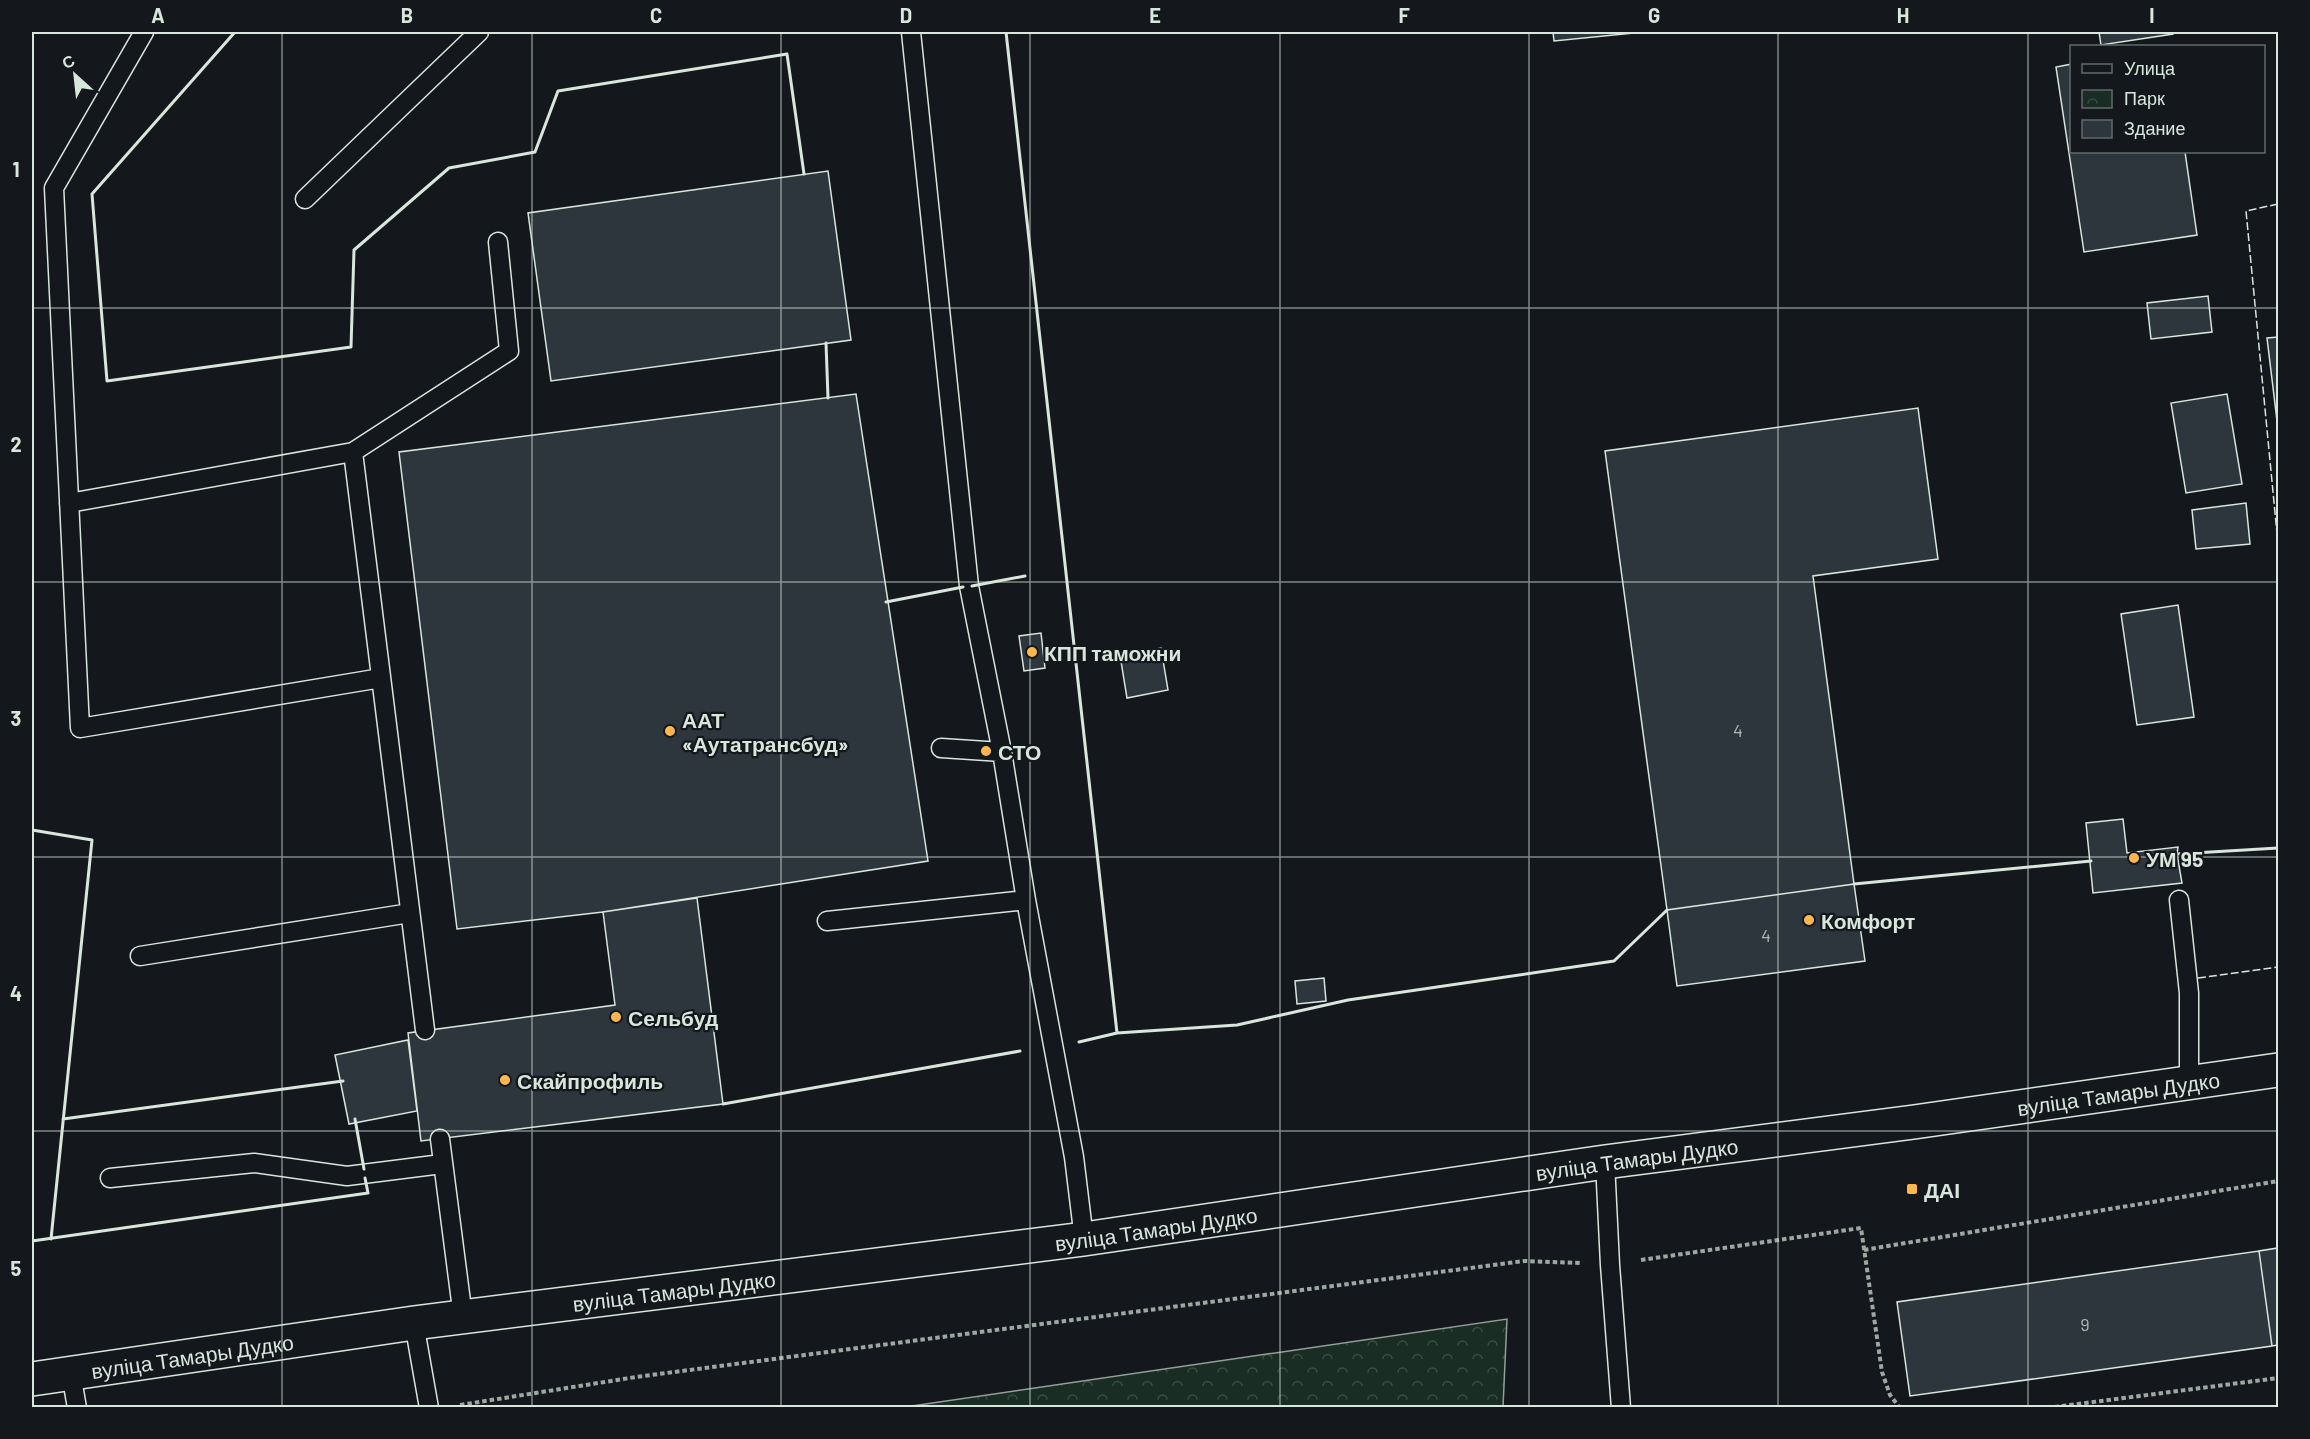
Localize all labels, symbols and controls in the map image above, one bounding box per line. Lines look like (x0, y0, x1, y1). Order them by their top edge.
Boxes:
text: A (151, 3, 165, 27)
text: B (401, 3, 413, 27)
text: C (650, 3, 662, 27)
text: D (900, 3, 912, 27)
text: E (1149, 3, 1161, 27)
text: F (1398, 3, 1410, 27)
text: G (1648, 3, 1660, 27)
text: H (1897, 3, 1909, 27)
text: I (2149, 3, 2155, 27)
north arrow (45, 45, 105, 105)
legend (2070, 45, 2265, 153)
text: С (58, 50, 78, 72)
text: Улица (2124, 57, 2176, 79)
text: Парк (2124, 87, 2165, 109)
text: Здание (2124, 117, 2185, 139)
text: 1 (12, 157, 20, 181)
text: 2 (10, 432, 22, 456)
place label: КПП таможни (1044, 640, 1181, 665)
marker: КПП таможни (1025, 645, 1039, 659)
text: 3 (11, 706, 21, 730)
place label: ААТ «Аутатрансбуд» (682, 707, 849, 756)
house number: 4 (1733, 719, 1743, 741)
marker: ААТ «Аутатрансбуд» (663, 724, 677, 738)
place label: СТО (998, 739, 1041, 764)
marker: СТО (979, 744, 993, 758)
place label: УМ 95 (2146, 846, 2203, 871)
marker: УМ 95 (2127, 851, 2141, 865)
place label: Комфорт (1821, 908, 1915, 933)
marker: Комфорт (1802, 913, 1816, 927)
house number: 4 (1761, 924, 1771, 946)
text: 4 (10, 981, 22, 1005)
place label: Сельбуд (628, 1005, 718, 1030)
marker: Сельбуд (609, 1010, 623, 1024)
street label: вуліца Тамары Дудко (2016, 1066, 2221, 1120)
place label: Скайпрофиль (517, 1068, 663, 1093)
marker: Скайпрофиль (498, 1073, 512, 1087)
street label: вуліца Тамары Дудко (1534, 1132, 1740, 1185)
place label: ДАІ (1924, 1177, 1960, 1202)
marker: ДАІ (1905, 1182, 1919, 1196)
street label: вуліца Тамары Дудко (1053, 1201, 1259, 1255)
text: 5 (11, 1256, 22, 1280)
street label: вуліца Тамары Дудко (571, 1265, 777, 1316)
house number: 9 (2080, 1313, 2090, 1335)
street label: вуліца Тамары Дудко (89, 1328, 295, 1383)

